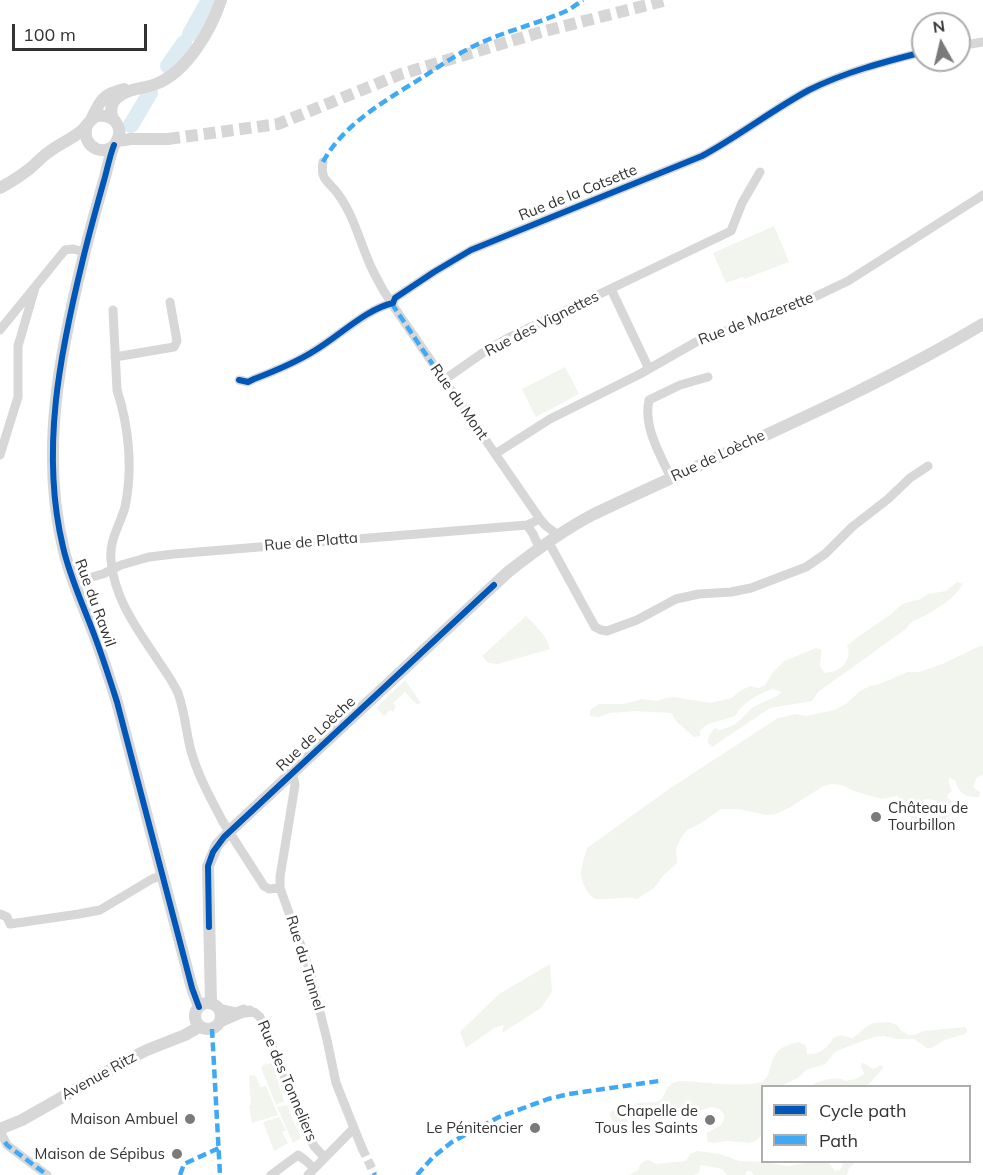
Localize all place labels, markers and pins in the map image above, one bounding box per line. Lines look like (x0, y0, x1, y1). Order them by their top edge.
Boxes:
place label: Château de Tourbillon (888, 799, 968, 834)
marker: Château de Tourbillon (869, 810, 883, 824)
place label: Chapelle de Tous les Saints (595, 1102, 698, 1137)
place label: Maison Ambuel (70, 1110, 178, 1128)
marker: Maison Ambuel (183, 1112, 197, 1126)
marker: Chapelle de Tous les Saints (703, 1113, 717, 1127)
place label: Le Pénitencier (426, 1119, 523, 1137)
marker: Le Pénitencier (528, 1121, 542, 1135)
place label: Maison de Sépibus (35, 1145, 165, 1163)
marker: Maison de Sépibus (170, 1147, 184, 1161)

